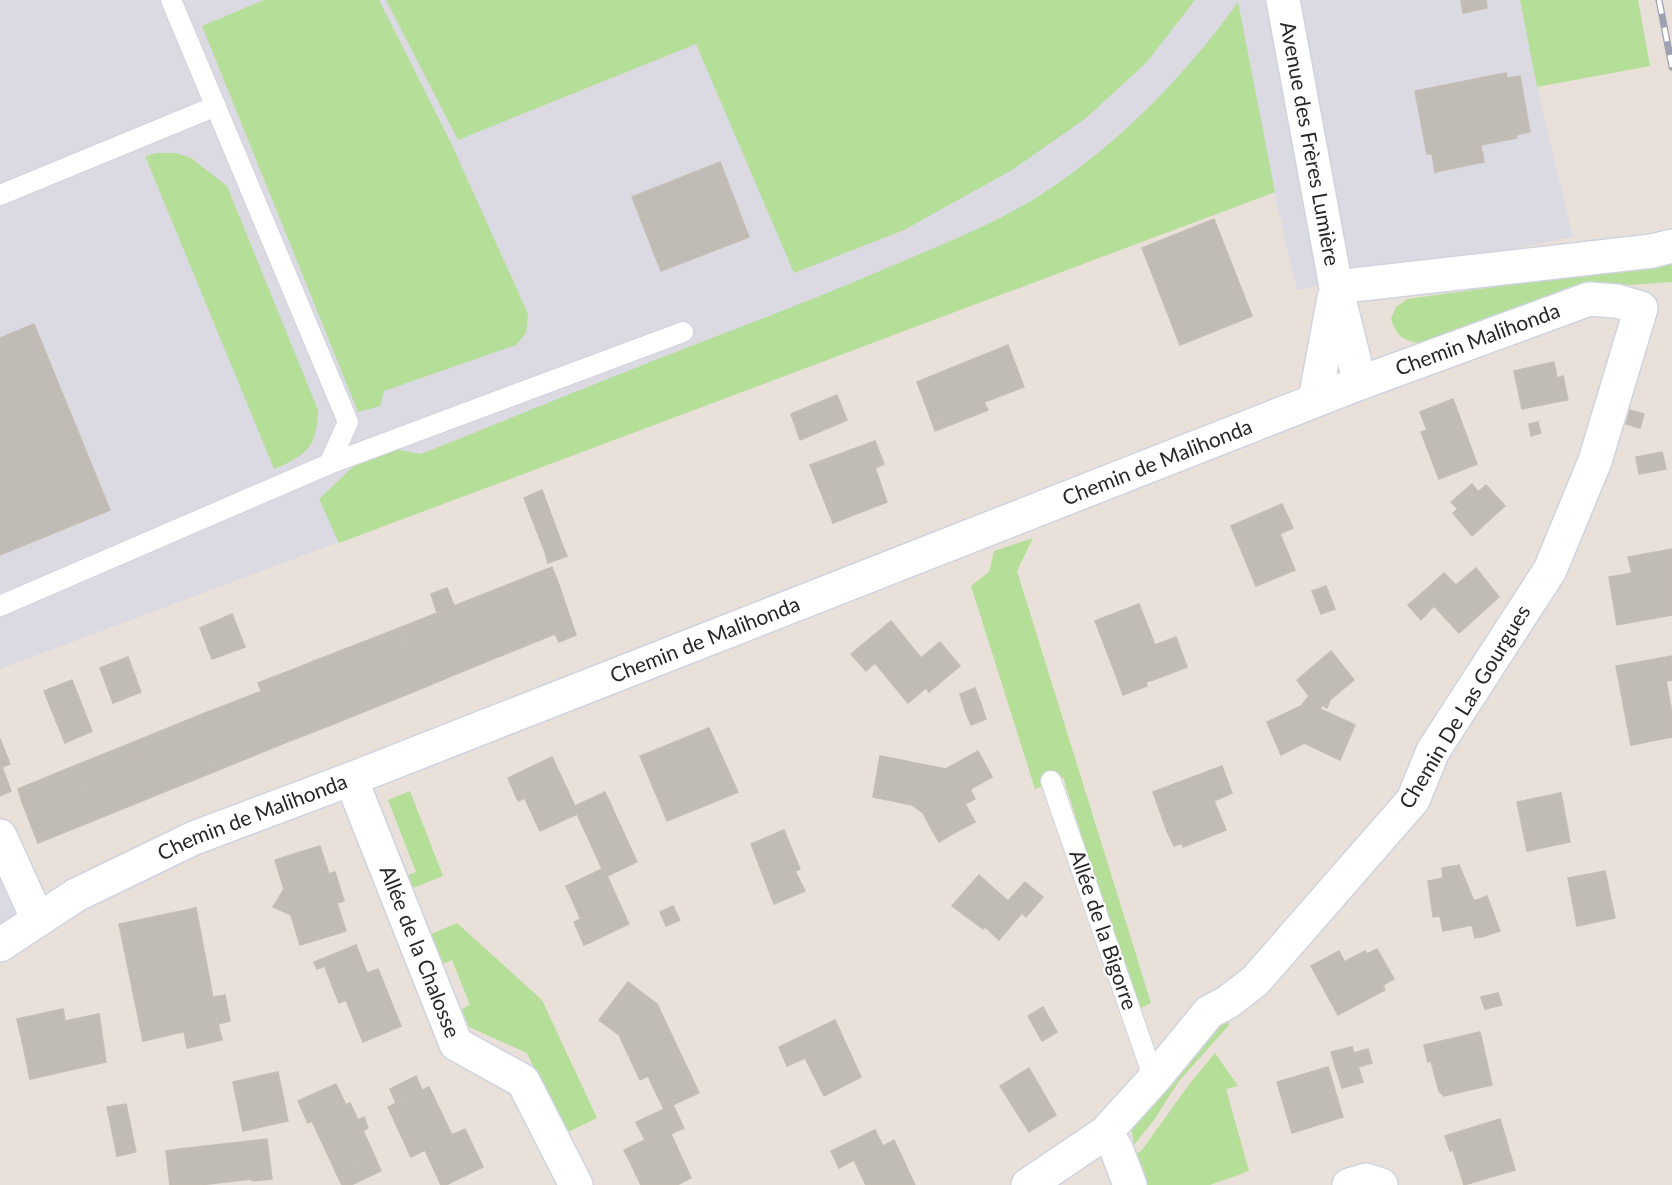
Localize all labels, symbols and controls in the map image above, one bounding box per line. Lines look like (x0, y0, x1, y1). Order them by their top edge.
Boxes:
street label: Avenue des Frères Lumière (1276, 19, 1346, 268)
street label: Chemin Malihonda (1391, 297, 1563, 380)
street label: Chemin de Malihonda (1058, 413, 1255, 510)
street label: Chemin de Malihonda (606, 590, 803, 687)
street label: Chemin De Las Gourgues (1393, 600, 1534, 813)
street label: Chemin de Malihonda (153, 768, 350, 865)
street label: Allée de la Bigorre (1065, 846, 1144, 1013)
street label: Allée de la Chalosse (376, 862, 466, 1041)

